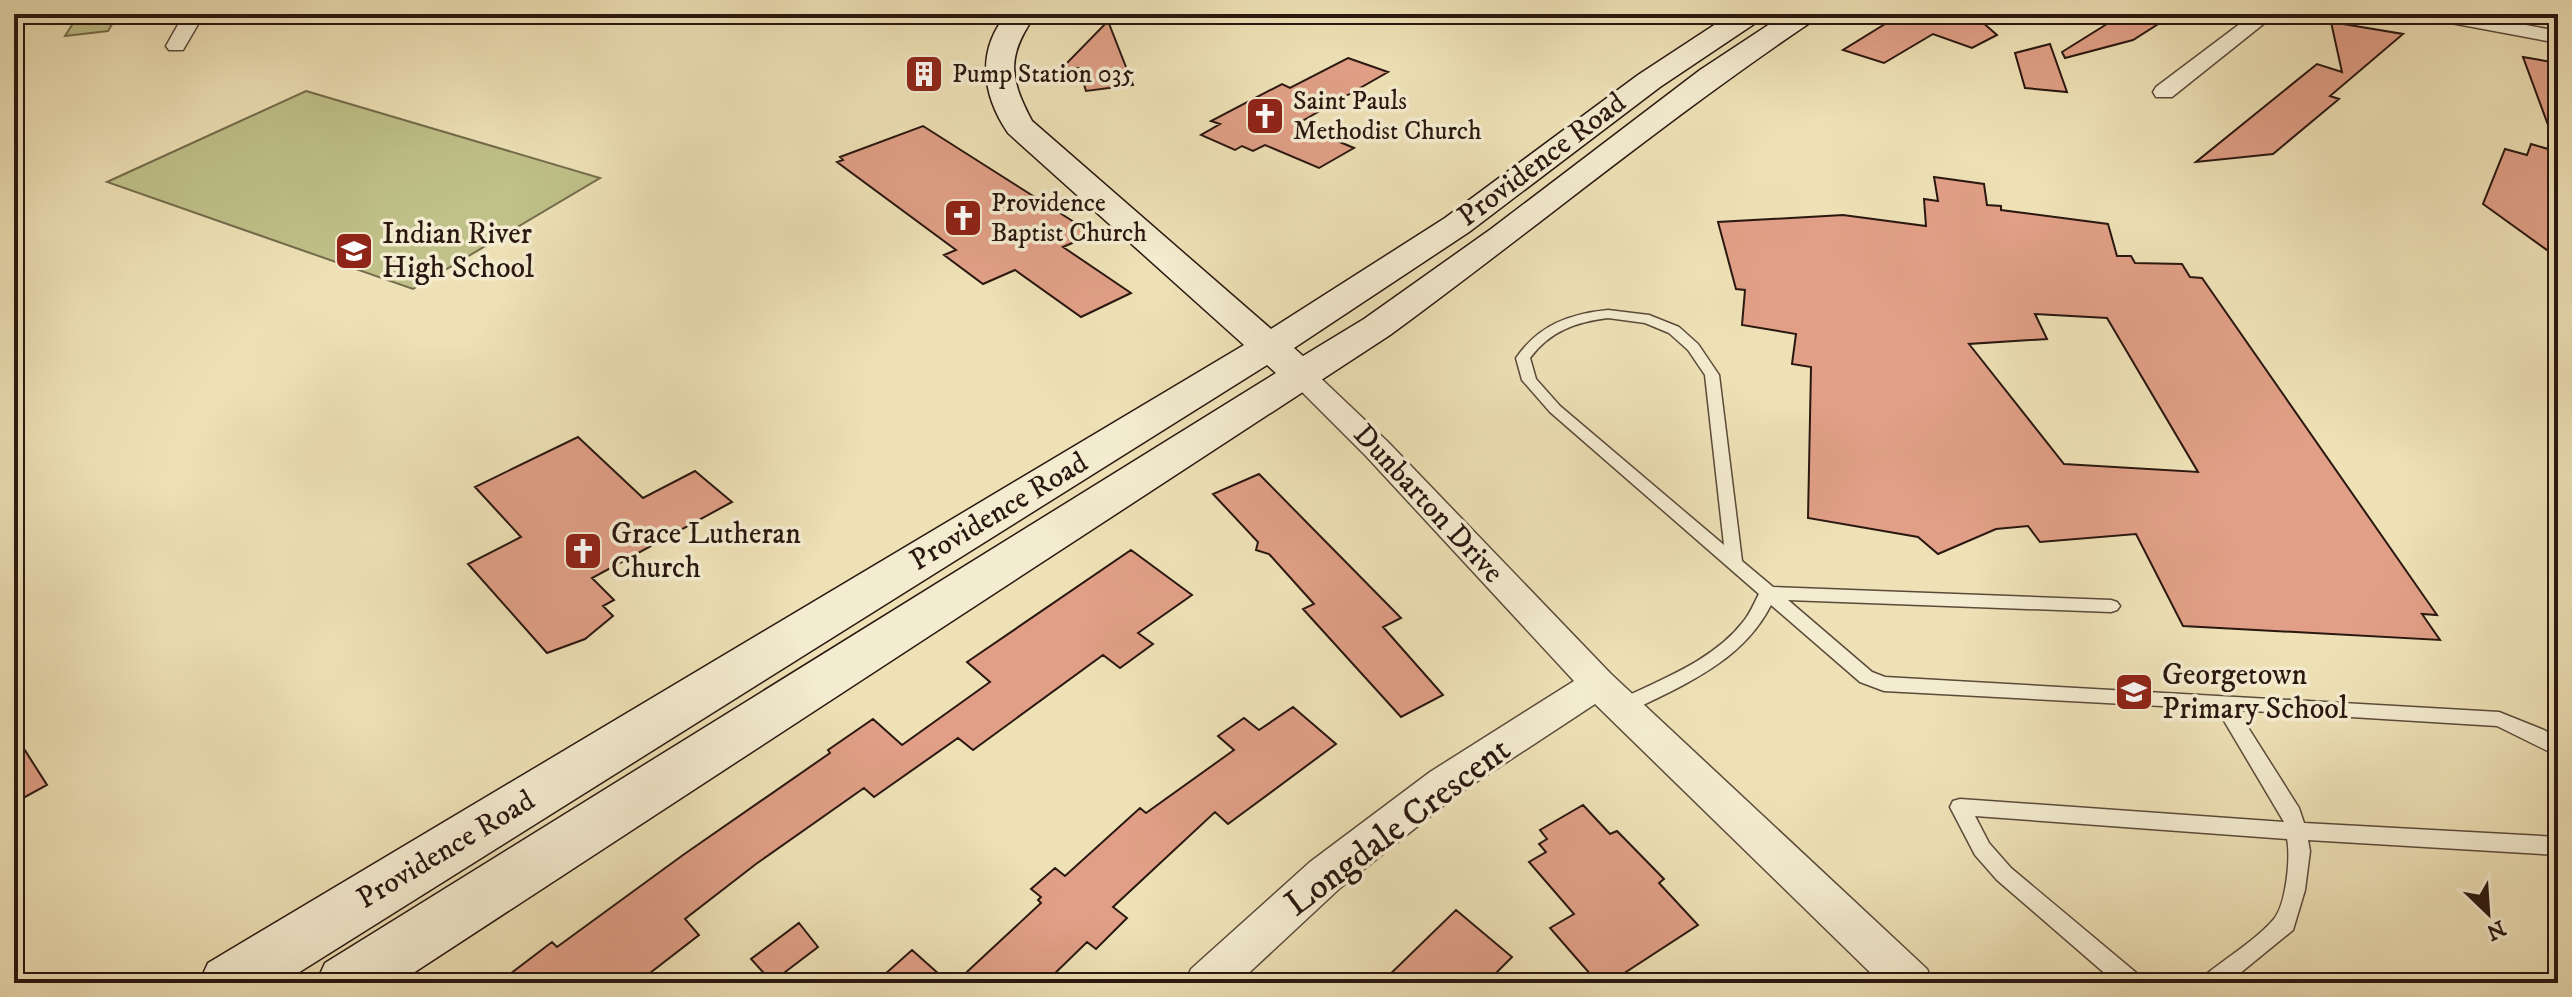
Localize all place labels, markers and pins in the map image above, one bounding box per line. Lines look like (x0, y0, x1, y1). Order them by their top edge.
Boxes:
building icon: Pump Station 035 (903, 53, 945, 95)
place label: Pump Station 035 (952, 58, 1134, 91)
place label: Saint Pauls Methodist Church (1293, 85, 1482, 148)
church icon: Saint Pauls Methodist Church (1244, 95, 1286, 137)
place label: Providence Baptist Church (991, 187, 1147, 250)
church icon: Providence Baptist Church (942, 197, 984, 239)
place label: Indian River High School (382, 216, 534, 287)
school or university icon: Indian River High School (333, 230, 375, 272)
place label: Grace Lutheran Church (611, 516, 801, 587)
church icon: Grace Lutheran Church (562, 530, 604, 572)
place label: Georgetown Primary School (2162, 657, 2348, 728)
school or university icon: Georgetown Primary School (2113, 671, 2155, 713)

